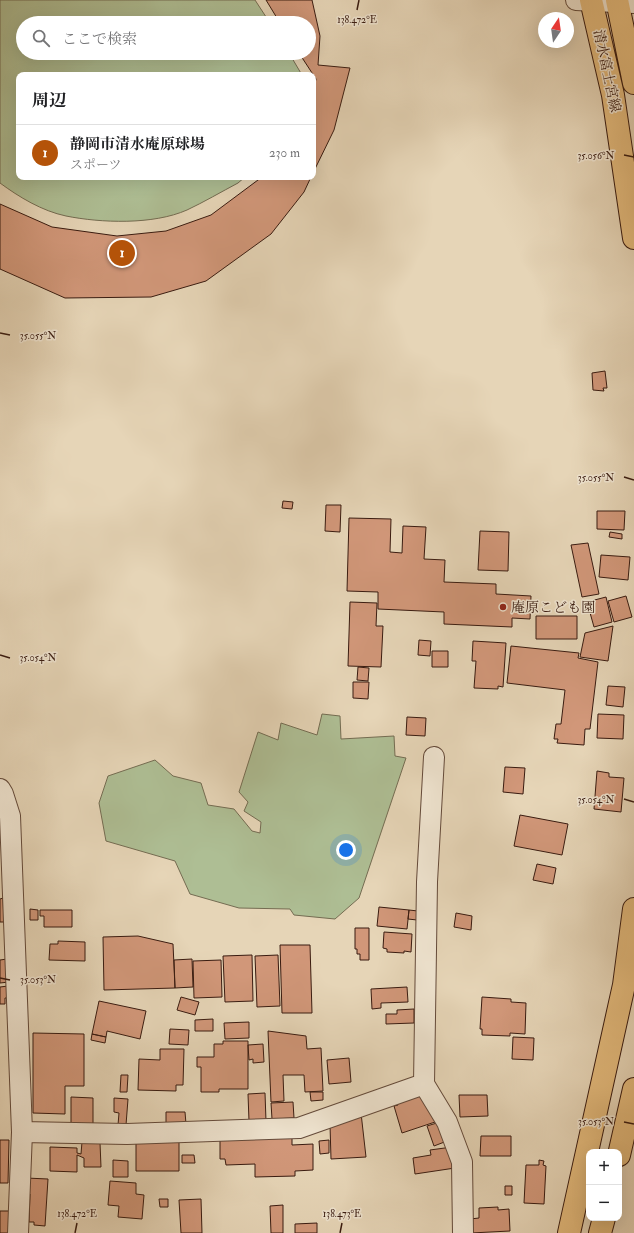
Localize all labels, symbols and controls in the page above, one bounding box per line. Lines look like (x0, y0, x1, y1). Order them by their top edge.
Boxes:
north arrow (538, 12, 574, 48)
text: 138.472°E (337, 14, 377, 26)
search box (16, 16, 316, 60)
icon: search (30, 27, 52, 49)
street label: 清水富士宮線 (590, 28, 624, 114)
text: ここで検索 (62, 30, 137, 49)
text: 周辺 (32, 90, 66, 111)
text: 静岡市清水庵原球場 (70, 135, 205, 154)
text: 1 (43, 145, 47, 161)
text: 230 m (269, 145, 300, 161)
text: 35.056°N (577, 150, 615, 162)
text: スポーツ (70, 157, 121, 173)
pin: 1 (109, 238, 135, 268)
text: 35.055°N (20, 330, 56, 342)
text: 35.055°N (578, 472, 614, 484)
place label: 庵原こども園 (511, 599, 595, 616)
marker: 庵原こども園 (498, 602, 508, 612)
text: 35.054°N (19, 652, 57, 664)
text: 35.054°N (577, 794, 615, 806)
your location (336, 840, 356, 860)
text: 35.053°N (20, 974, 56, 986)
text: 35.053°N (578, 1116, 614, 1128)
map controls (586, 1149, 622, 1221)
button: + (586, 1149, 622, 1185)
button: − (586, 1185, 622, 1221)
text: 138.472°E (57, 1208, 97, 1220)
text: 138.473°E (323, 1208, 361, 1220)

